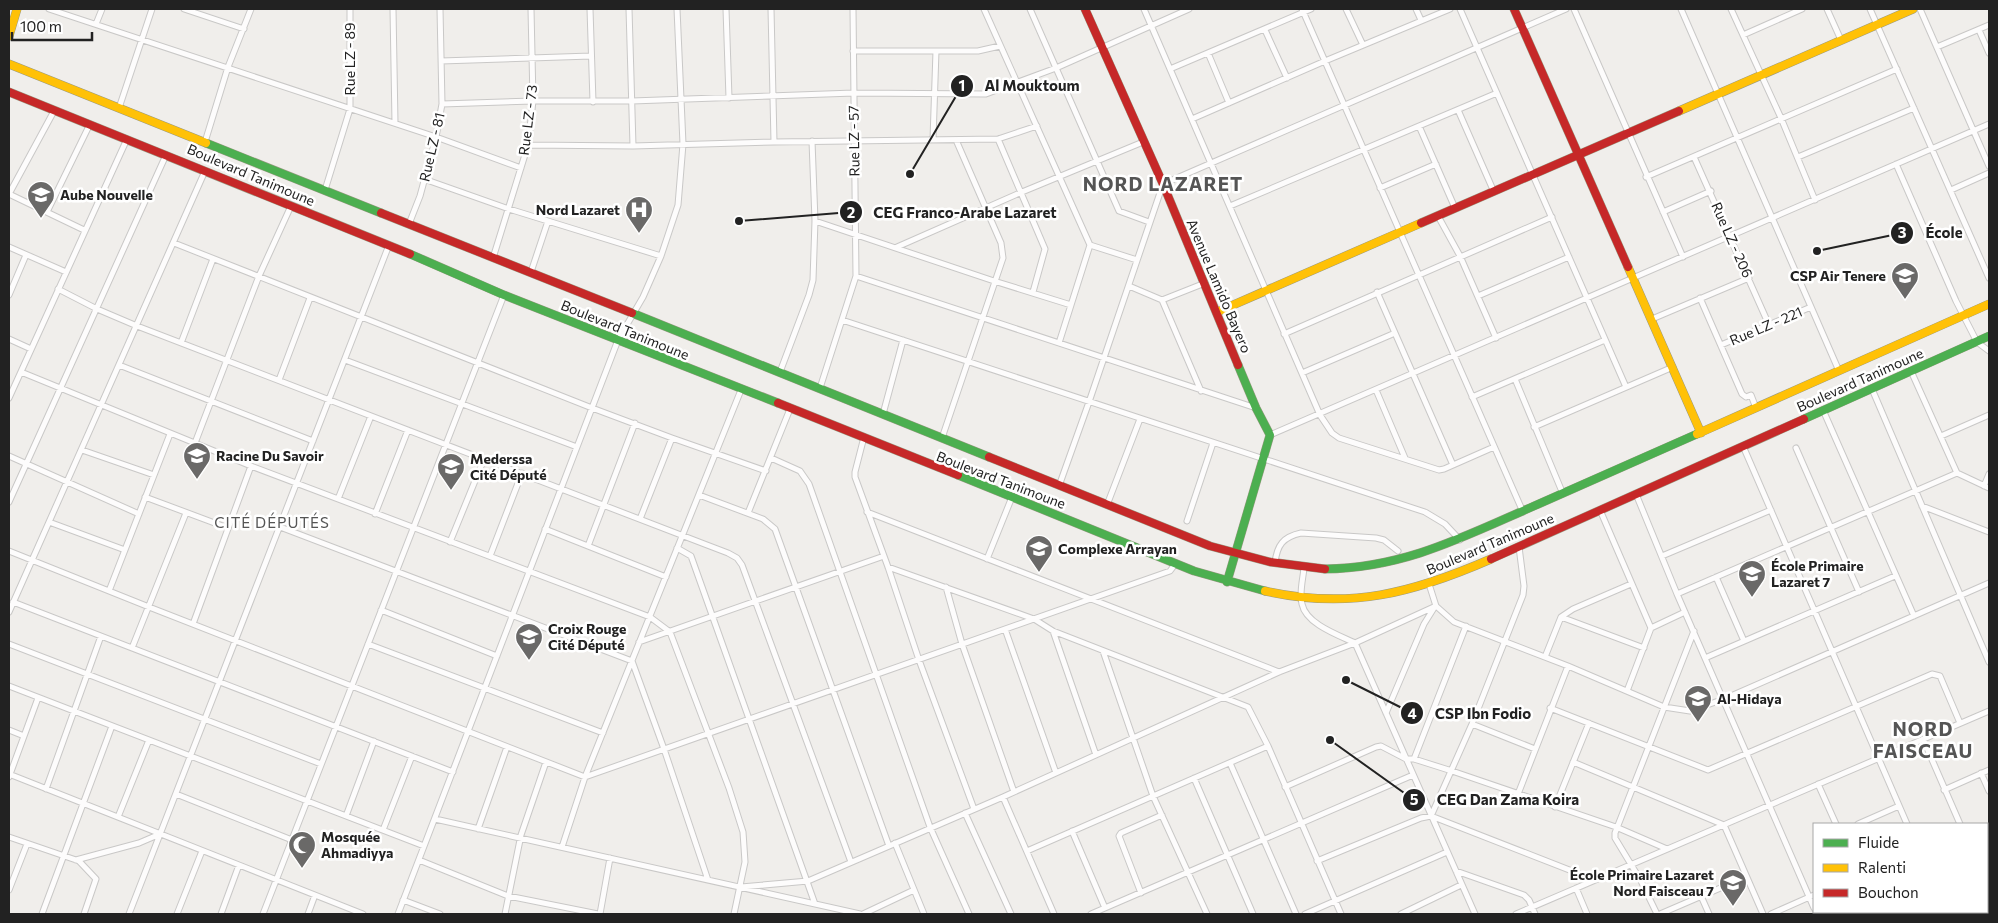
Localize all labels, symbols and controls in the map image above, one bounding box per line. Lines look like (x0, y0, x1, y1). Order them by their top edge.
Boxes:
scale bar (12, 10, 92, 42)
text: 100 m (20, 17, 62, 35)
street label: Rue LZ - 89 (341, 23, 358, 95)
callout: Al Mouktoum (950, 71, 1090, 101)
text: 1 (959, 76, 965, 94)
text: Al Mouktoum (984, 76, 1080, 94)
street label: Rue LZ - 73 (515, 84, 540, 156)
street label: Rue LZ - 57 (844, 105, 863, 177)
street label: Rue LZ - 81 (415, 111, 448, 183)
street label: Boulevard Tanimoune (185, 140, 318, 209)
district label: NORD LAZARET (1083, 172, 1243, 195)
school or university icon: Aube Nouvelle (26, 180, 56, 219)
place label: Aube Nouvelle (60, 186, 153, 203)
hospital icon: Nord Lazaret (624, 195, 654, 234)
callout: CEG Franco-Arabe Lazaret (838, 197, 1066, 227)
street label: Rue LZ - 206 (1708, 199, 1757, 280)
place label: Nord Lazaret (536, 201, 620, 218)
text: 2 (847, 203, 855, 221)
text: CEG Franco-Arabe Lazaret (873, 203, 1057, 221)
street label: Avenue Lamido Bayero (1184, 216, 1255, 355)
callout: École (1890, 218, 1972, 248)
text: 3 (1898, 223, 1907, 241)
text: École (1925, 223, 1963, 241)
school or university icon: CSP Air Tenere (1890, 261, 1920, 300)
place label: CSP Air Tenere (1790, 267, 1886, 284)
street label: Boulevard Tanimoune (558, 296, 692, 363)
street label: Rue LZ - 221 (1727, 303, 1805, 348)
street label: Boulevard Tanimoune (1794, 344, 1926, 415)
school or university icon: Racine Du Savoir (182, 441, 212, 480)
place label: Racine Du Savoir (216, 447, 324, 464)
street label: Boulevard Tanimoune (934, 447, 1068, 512)
place label: Mederssa Cité Député (470, 450, 547, 483)
school or university icon: Mederssa Cité Député (436, 452, 466, 491)
street label: Boulevard Tanimoune (1423, 509, 1556, 578)
district label: CITÉ DÉPUTÉS (214, 512, 330, 531)
school or university icon: Complexe Arrayan (1024, 534, 1054, 573)
place label: Complexe Arrayan (1058, 540, 1177, 557)
place label: École Primaire Lazaret 7 (1771, 557, 1864, 590)
school or university icon: École Primaire Lazaret 7 (1737, 559, 1767, 598)
place label: Croix Rouge Cité Député (548, 620, 626, 653)
school or university icon: Croix Rouge Cité Député (514, 622, 544, 661)
school or university icon: Al-Hidaya (1683, 684, 1713, 723)
place label: Al-Hidaya (1717, 690, 1782, 707)
callout: CSP Ibn Fodio (1399, 698, 1541, 728)
text: 4 (1407, 704, 1417, 722)
text: CSP Ibn Fodio (1435, 704, 1531, 722)
district label: NORD FAISCEAU (1873, 717, 1973, 762)
callout: CEG Dan Zama Koira (1401, 785, 1589, 815)
text: 5 (1410, 790, 1419, 808)
text: CEG Dan Zama Koira (1437, 790, 1579, 808)
legend (1813, 823, 1988, 913)
place label: Mosquée Ahmadiyya (321, 828, 393, 861)
mosque icon: Mosquée Ahmadiyya (287, 830, 317, 869)
text: Fluide (1858, 833, 1899, 851)
text: Ralenti (1858, 858, 1906, 876)
place label: École Primaire Lazaret Nord Faisceau 7 (1570, 866, 1714, 899)
school or university icon: École Primaire Lazaret Nord Faisceau 7 (1718, 868, 1748, 907)
text: Bouchon (1858, 883, 1919, 901)

